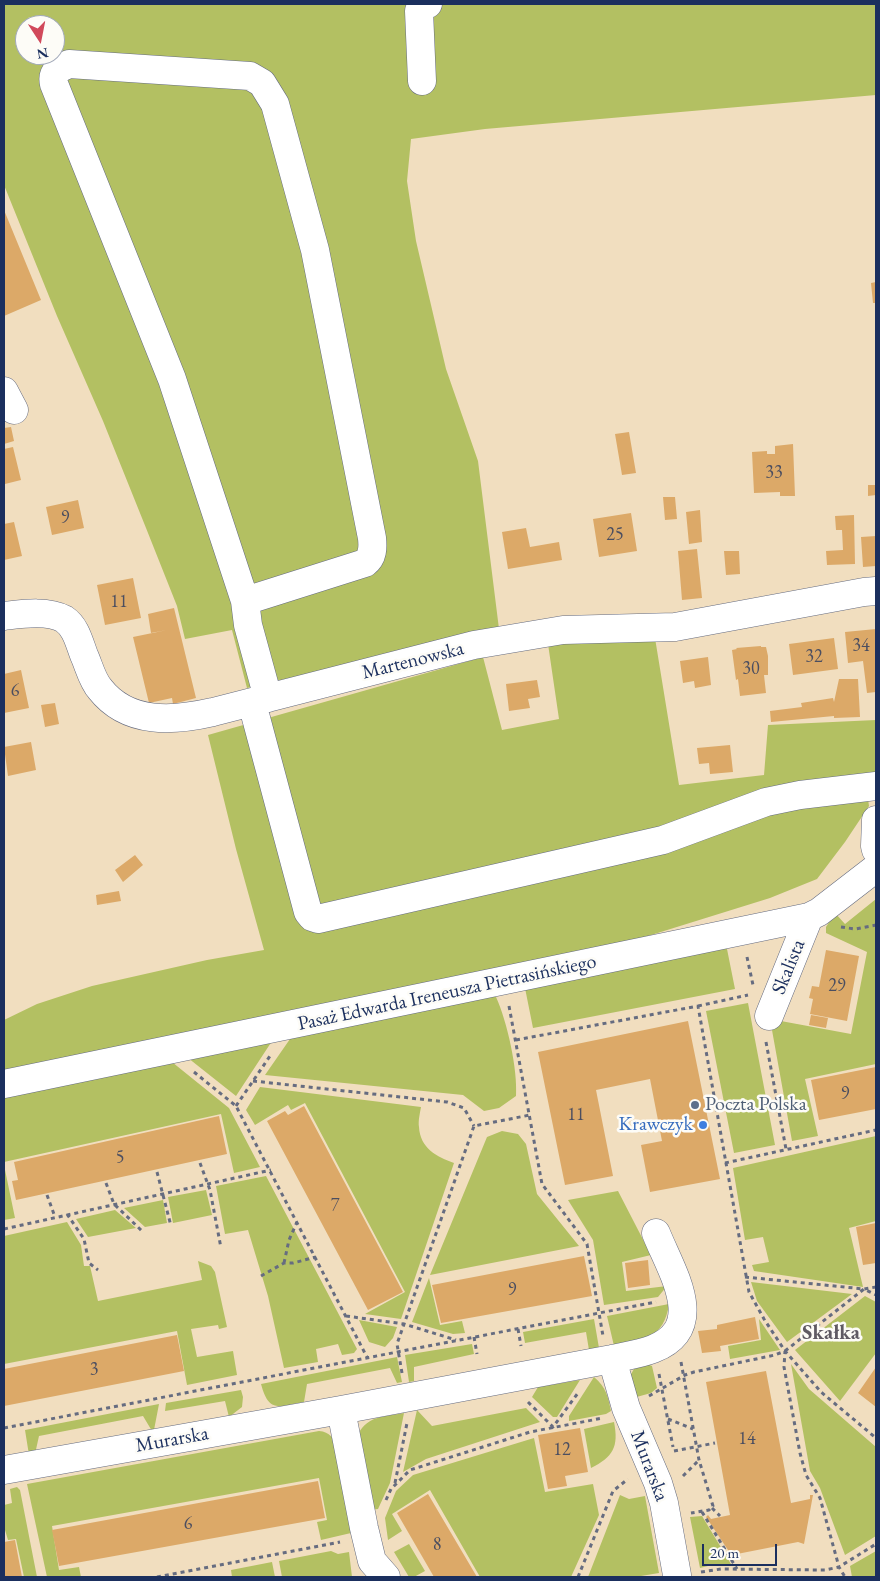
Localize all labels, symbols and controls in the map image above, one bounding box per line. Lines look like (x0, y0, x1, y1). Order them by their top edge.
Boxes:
north arrow (15, 15, 65, 65)
text: N (35, 44, 50, 64)
house number: 33 (765, 462, 783, 484)
house number: 9 (61, 507, 69, 529)
house number: 25 (606, 524, 624, 546)
house number: 11 (110, 591, 128, 613)
house number: 34 (852, 635, 870, 657)
street label: Martenowska (360, 637, 466, 685)
house number: 32 (805, 646, 823, 668)
house number: 30 (742, 658, 760, 680)
house number: 6 (11, 680, 19, 702)
street label: Skalista (767, 936, 811, 998)
street label: Pasaż Edwarda Ireneusza Pietrasińskiego (296, 950, 598, 1036)
house number: 29 (828, 975, 846, 997)
house number: 9 (841, 1083, 849, 1105)
place label: Poczta Polska (705, 1093, 807, 1117)
marker: Poczta Polska (689, 1099, 701, 1111)
house number: 11 (567, 1104, 585, 1126)
place label: Krawczyk (619, 1113, 693, 1137)
marker: Krawczyk (697, 1119, 709, 1131)
house number: 5 (116, 1147, 124, 1169)
house number: 7 (331, 1195, 339, 1217)
house number: 9 (508, 1279, 516, 1301)
district label: Skałka (802, 1320, 860, 1346)
house number: 3 (90, 1359, 98, 1381)
street label: Murarska (134, 1422, 210, 1458)
street label: Murarska (625, 1427, 673, 1505)
house number: 14 (738, 1428, 756, 1450)
house number: 12 (553, 1439, 571, 1461)
house number: 6 (184, 1513, 192, 1535)
house number: 8 (433, 1534, 441, 1556)
scale bar (705, 1534, 780, 1566)
text: 20 m (710, 1543, 739, 1562)

